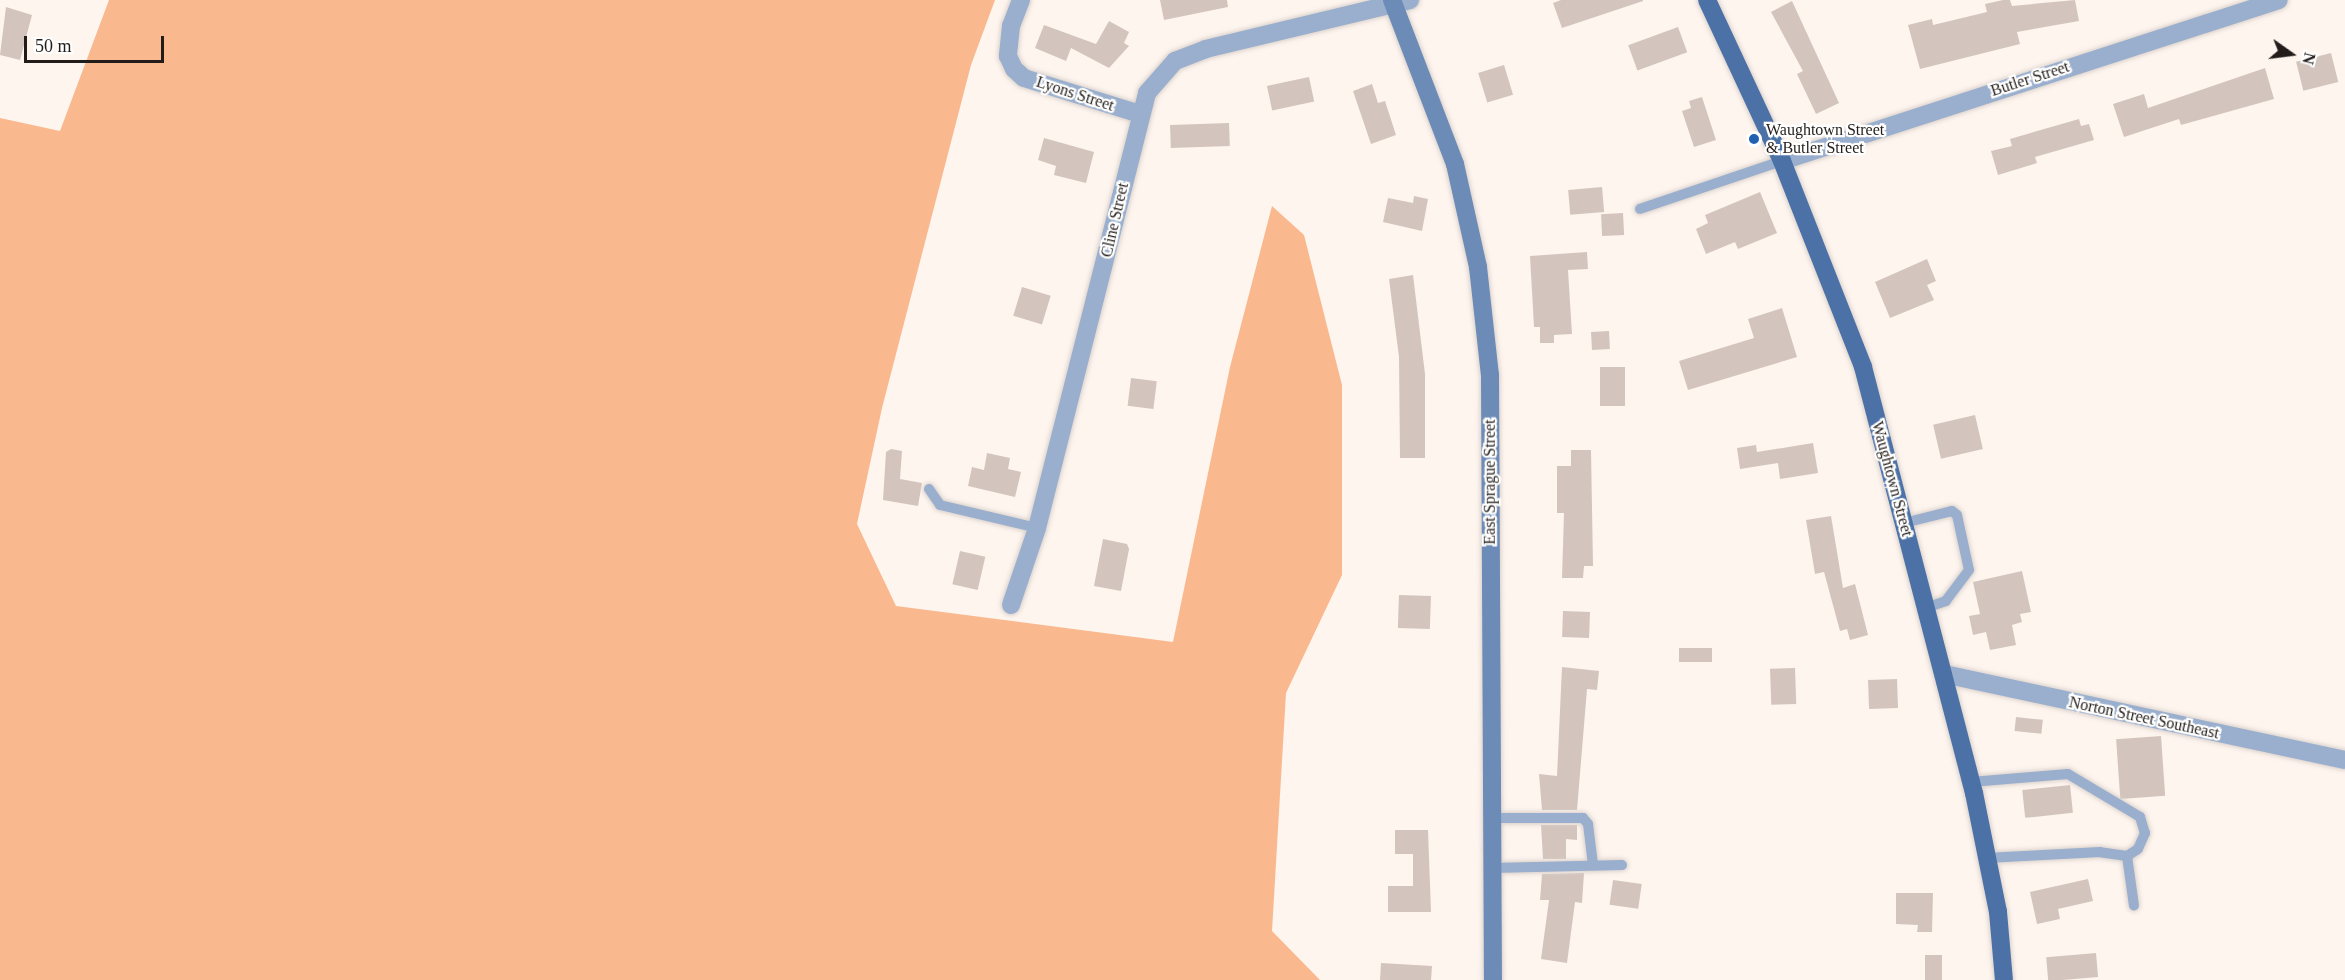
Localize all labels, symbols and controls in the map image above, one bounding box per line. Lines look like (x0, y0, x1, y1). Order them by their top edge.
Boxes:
scale bar (27, 24, 166, 62)
north arrow (2261, 24, 2321, 84)
text: 50 m (35, 36, 72, 56)
text: N (2299, 51, 2319, 66)
street label: Butler Street (1988, 57, 2072, 101)
street label: Lyons Street (1034, 72, 1116, 116)
place label: Waughtown Street & Butler Street (1766, 120, 1884, 158)
marker: Waughtown Street & Butler Street (1747, 132, 1761, 146)
street label: Cline Street (1097, 181, 1133, 259)
street label: East Sprague Street (1480, 419, 1500, 545)
street label: Waughtown Street (1867, 419, 1917, 539)
street label: Norton Street Southeast (2067, 693, 2221, 743)

